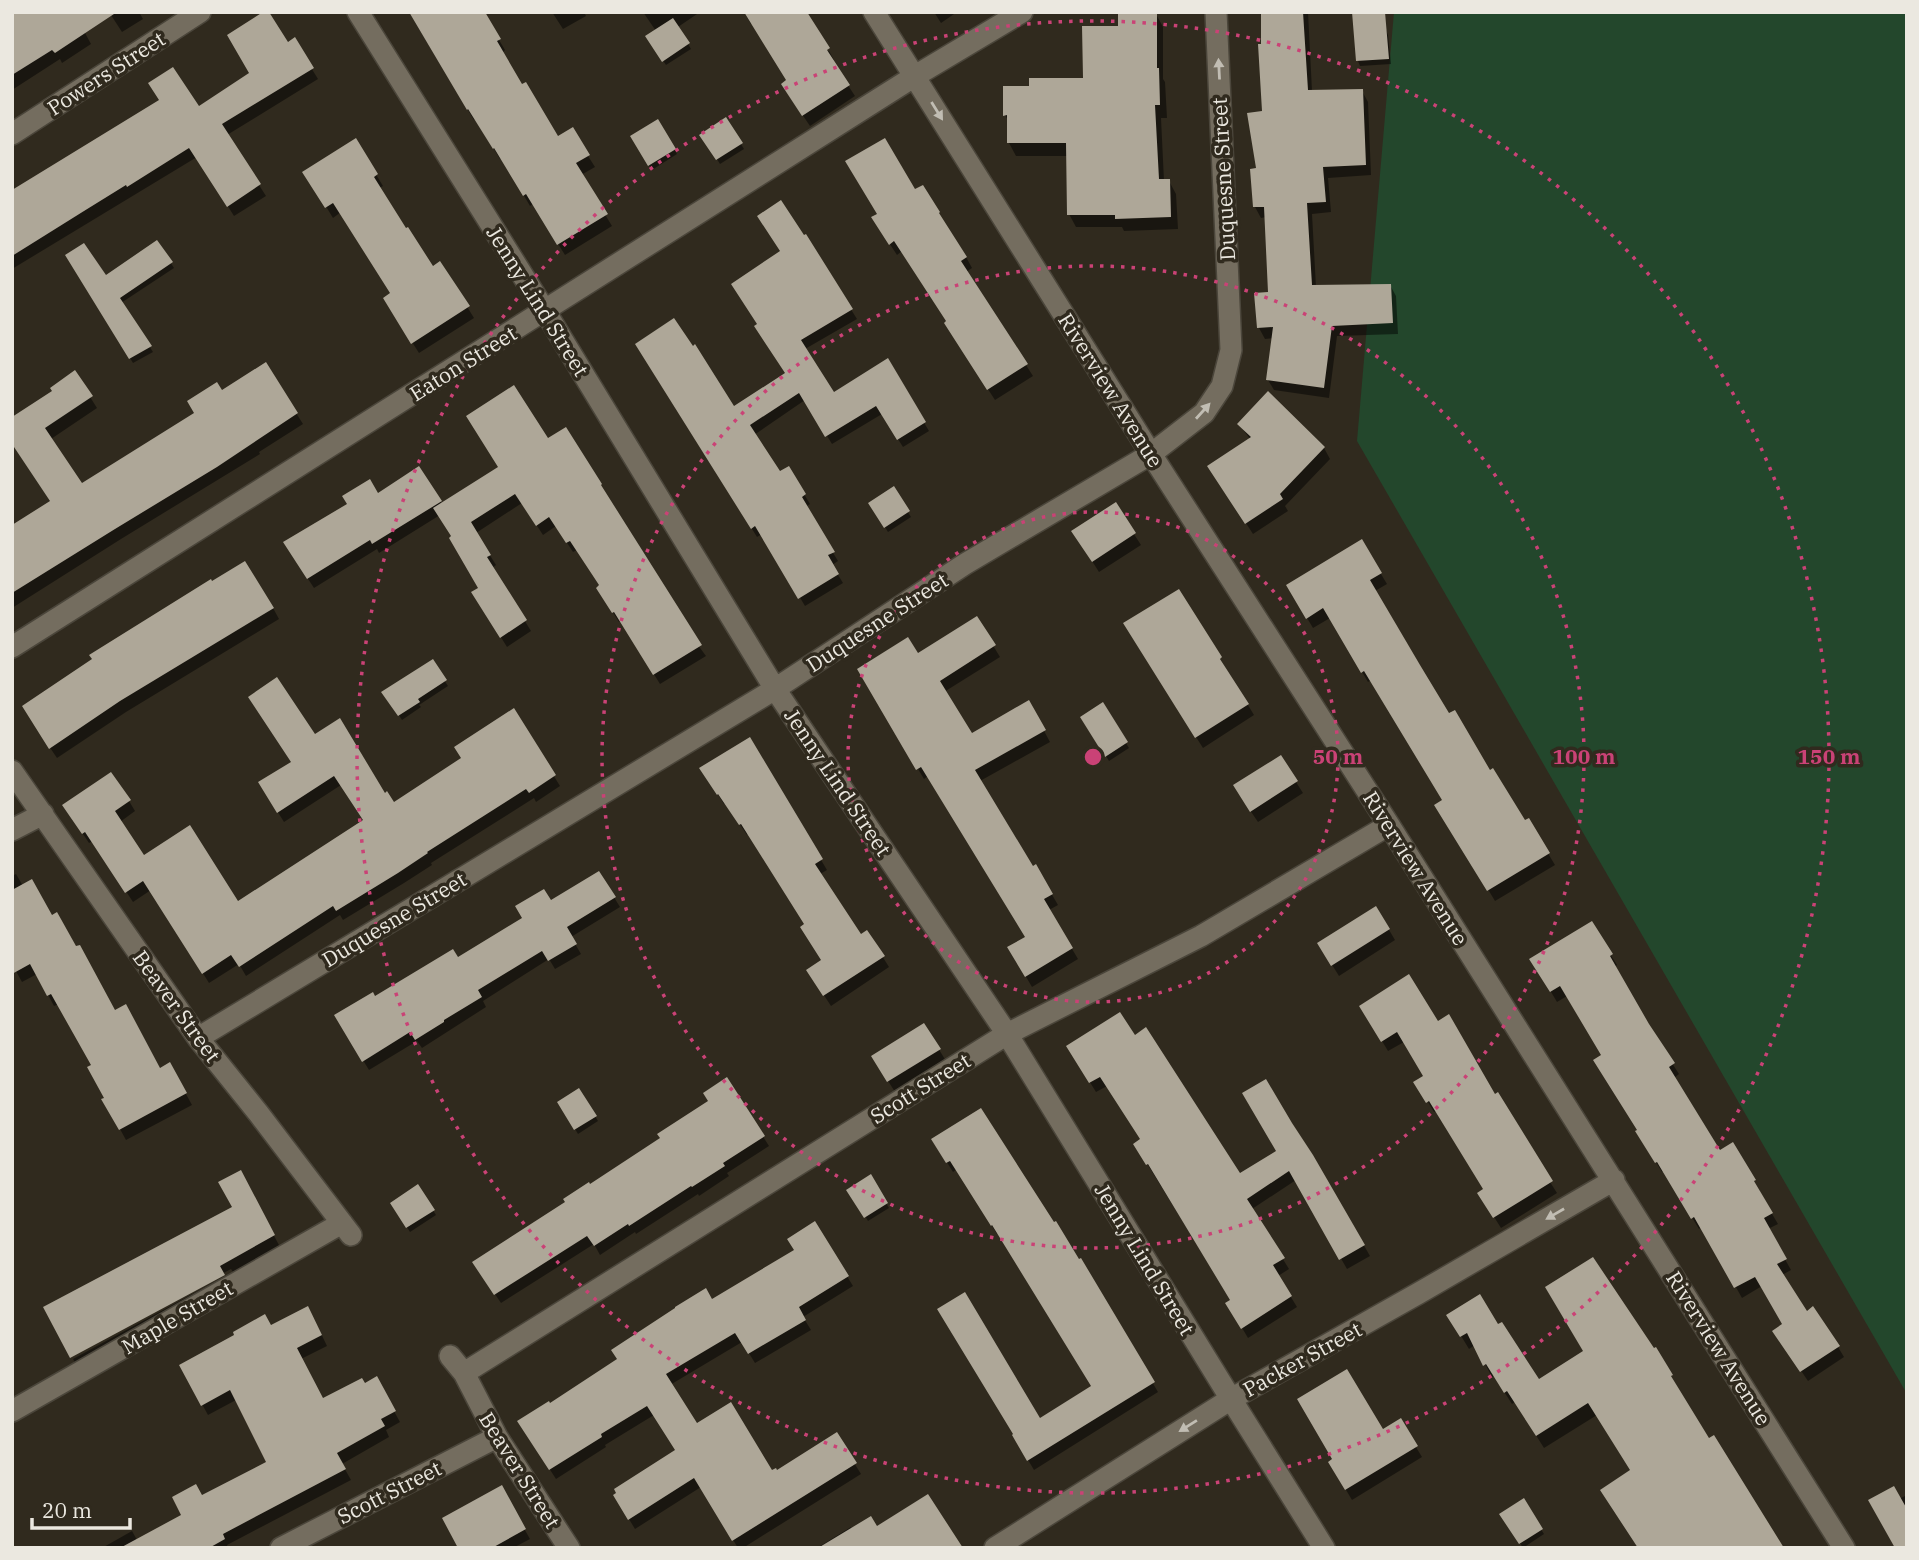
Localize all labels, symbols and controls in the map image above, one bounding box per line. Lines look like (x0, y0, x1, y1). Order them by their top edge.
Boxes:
street label: Powers Street (42, 24, 170, 122)
one-way arrow (1213, 57, 1224, 79)
street label: Duquesne Street (1205, 97, 1241, 261)
one-way arrow (931, 101, 944, 121)
street label: Jenny Lind Street (480, 220, 596, 382)
street label: Riverview Avenue (1052, 308, 1170, 472)
street label: Eaton Street (404, 319, 522, 407)
one-way arrow (1195, 402, 1211, 420)
street label: Duquesne Street (801, 566, 953, 678)
street label: Jenny Lind Street (778, 703, 898, 861)
text: 50 m (1313, 742, 1363, 770)
text: 100 m (1552, 742, 1616, 770)
text: 150 m (1797, 742, 1861, 770)
centre of rings (1081, 745, 1105, 769)
street label: Riverview Avenue (1357, 786, 1475, 950)
street label: Duquesne Street (317, 865, 471, 973)
street label: Beaver Street (127, 944, 227, 1068)
street label: Scott Street (865, 1046, 975, 1130)
street label: Jenny Lind Street (1089, 1178, 1201, 1340)
one-way arrow (1545, 1208, 1564, 1220)
street label: Riverview Avenue (1660, 1266, 1778, 1430)
street label: Maple Street (116, 1274, 238, 1360)
street label: Packer Street (1238, 1315, 1366, 1403)
street label: Beaver Street (473, 1407, 567, 1533)
one-way arrow (1178, 1420, 1198, 1433)
street label: Scott Street (332, 1454, 446, 1530)
scale bar (32, 1486, 130, 1530)
text: 20 m (42, 1496, 92, 1524)

